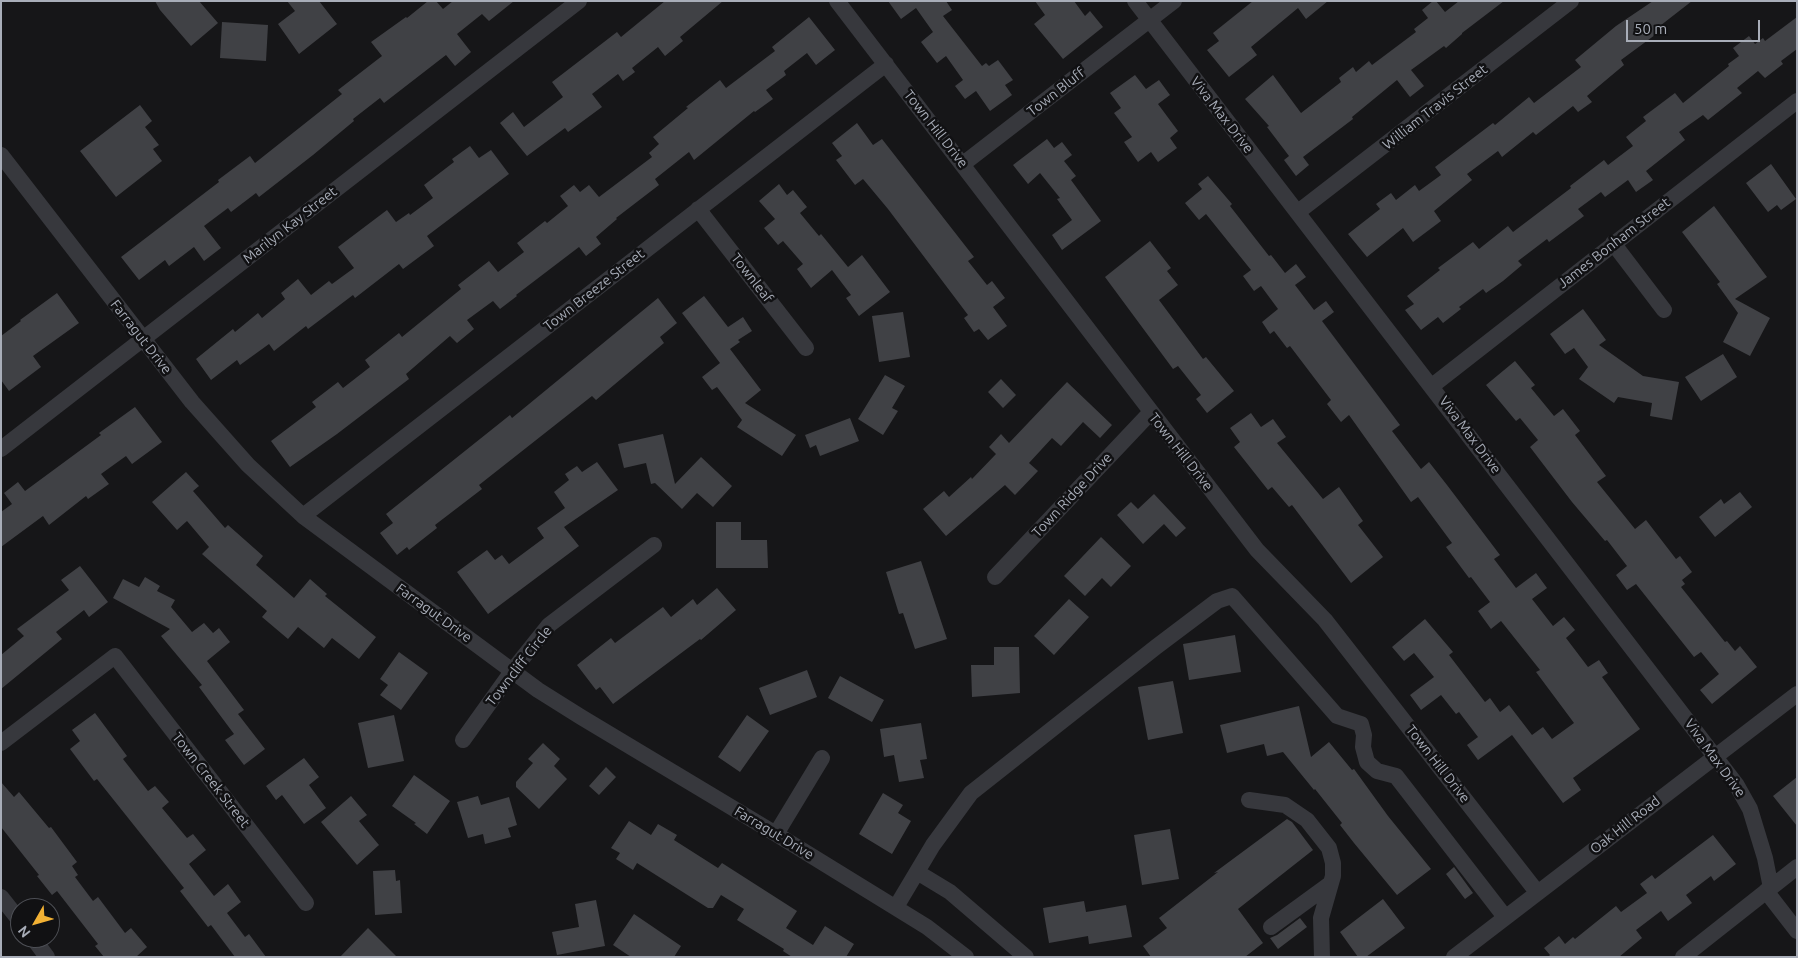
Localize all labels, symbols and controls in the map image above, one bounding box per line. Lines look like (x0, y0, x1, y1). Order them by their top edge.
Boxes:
scale bar (1628, 10, 1762, 42)
text: 50 m (1634, 20, 1667, 37)
street label: William Travis Street (1379, 61, 1491, 153)
street label: Town Bluff (1024, 64, 1088, 120)
street label: Viva Max Drive (1187, 73, 1257, 157)
street label: Town Hill Drive (900, 87, 972, 171)
street label: Marilyn Kay Street (240, 183, 340, 267)
street label: James Bonham Street (1555, 194, 1673, 292)
street label: Town Breeze Street (540, 245, 648, 335)
street label: Townleaf (728, 250, 776, 306)
street label: Farragut Drive (107, 296, 175, 378)
street label: Viva Max Drive (1435, 393, 1505, 477)
street label: Town Hill Drive (1145, 410, 1217, 494)
street label: Town Ridge Drive (1028, 449, 1116, 541)
street label: Farragut Drive (393, 580, 475, 646)
street label: Towncliff Circle (483, 623, 555, 709)
street label: Viva Max Drive (1681, 716, 1749, 800)
street label: Town Hill Drive (1402, 722, 1474, 806)
street label: Town Creek Street (169, 729, 253, 831)
street label: Oak Hill Road (1587, 792, 1663, 858)
street label: Farragut Drive (731, 803, 817, 863)
north arrow (10, 898, 60, 948)
text: N (14, 923, 33, 941)

